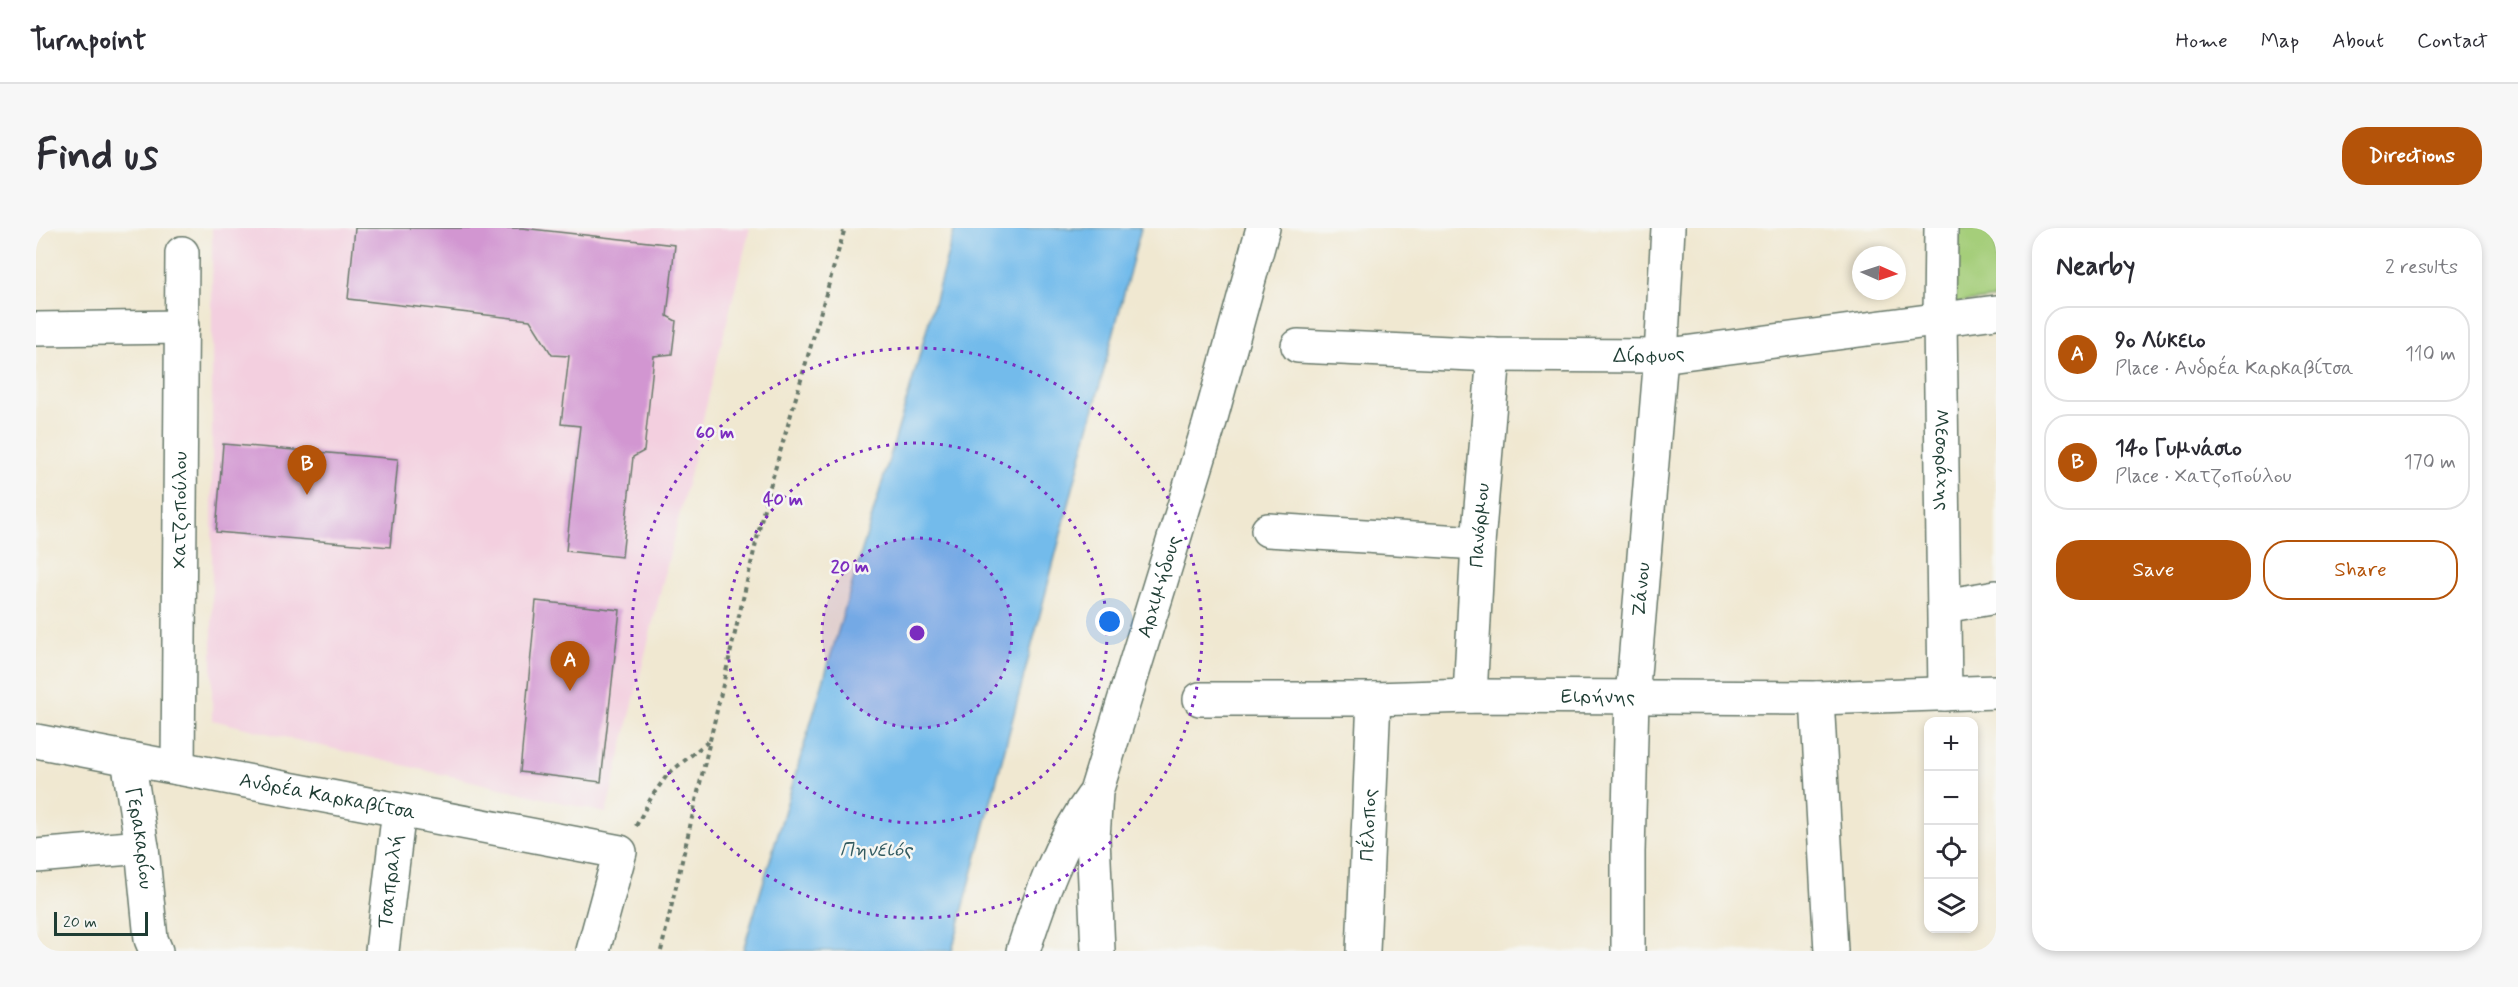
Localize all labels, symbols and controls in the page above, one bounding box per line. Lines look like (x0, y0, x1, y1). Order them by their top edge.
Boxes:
text: Turnpoint (30, 23, 146, 60)
text: Home (2176, 27, 2228, 55)
text: Map (2261, 27, 2299, 55)
text: About (2332, 27, 2384, 55)
text: Contact (2417, 27, 2488, 55)
button: Directions (2342, 127, 2482, 185)
text: Find us (36, 129, 158, 184)
north arrow (1852, 246, 1906, 300)
text: Nearby (2056, 250, 2135, 284)
text: 2 results (2385, 254, 2458, 281)
text: 9ο Λύκειο (2115, 327, 2206, 355)
street label: Δίρφυος (1613, 340, 1686, 370)
text: A (2071, 341, 2084, 368)
text: 110 m (2405, 341, 2456, 368)
text: Place · Ανδρέα Καρκαβίτσα (2115, 355, 2354, 382)
street label: Μεσοράχης (1928, 409, 1956, 511)
text: 60 m (696, 421, 734, 445)
text: 14ο Γυμνάσιο (2115, 435, 2242, 463)
pin: B (288, 446, 326, 495)
text: B (2071, 449, 2084, 476)
text: 170 m (2404, 449, 2456, 476)
street label: Χατζοπούλου (166, 451, 194, 569)
text: Place · Χατζοπούλου (2115, 463, 2292, 490)
street label: Πανόρμου (1463, 482, 1497, 568)
text: 40 m (763, 488, 803, 512)
street label: Αρχιμήδους (1131, 532, 1188, 641)
button: Save (2056, 540, 2251, 600)
button: Share (2263, 540, 2458, 600)
text: 20 m (831, 555, 869, 579)
street label: Ζάνου (1625, 561, 1657, 618)
your location (1095, 607, 1124, 636)
centre of rings (907, 623, 927, 643)
pin: A (550, 642, 590, 691)
street label: Ειρήνης (1561, 683, 1635, 710)
map controls (1924, 717, 1978, 933)
button: + (1924, 717, 1978, 771)
street label: Ανδρέα Καρκαβίτσα (237, 766, 419, 827)
button: − (1924, 771, 1978, 825)
street label: Γερακαρίου (119, 785, 160, 890)
street label: Πέλοπος (1353, 788, 1384, 862)
button: locate (1924, 825, 1978, 879)
street label: Τσαπραλή (371, 833, 409, 930)
water label: Πηνειός (840, 836, 914, 864)
button: layers (1924, 879, 1978, 933)
scale bar (54, 909, 148, 936)
text: 20 m (63, 912, 97, 933)

